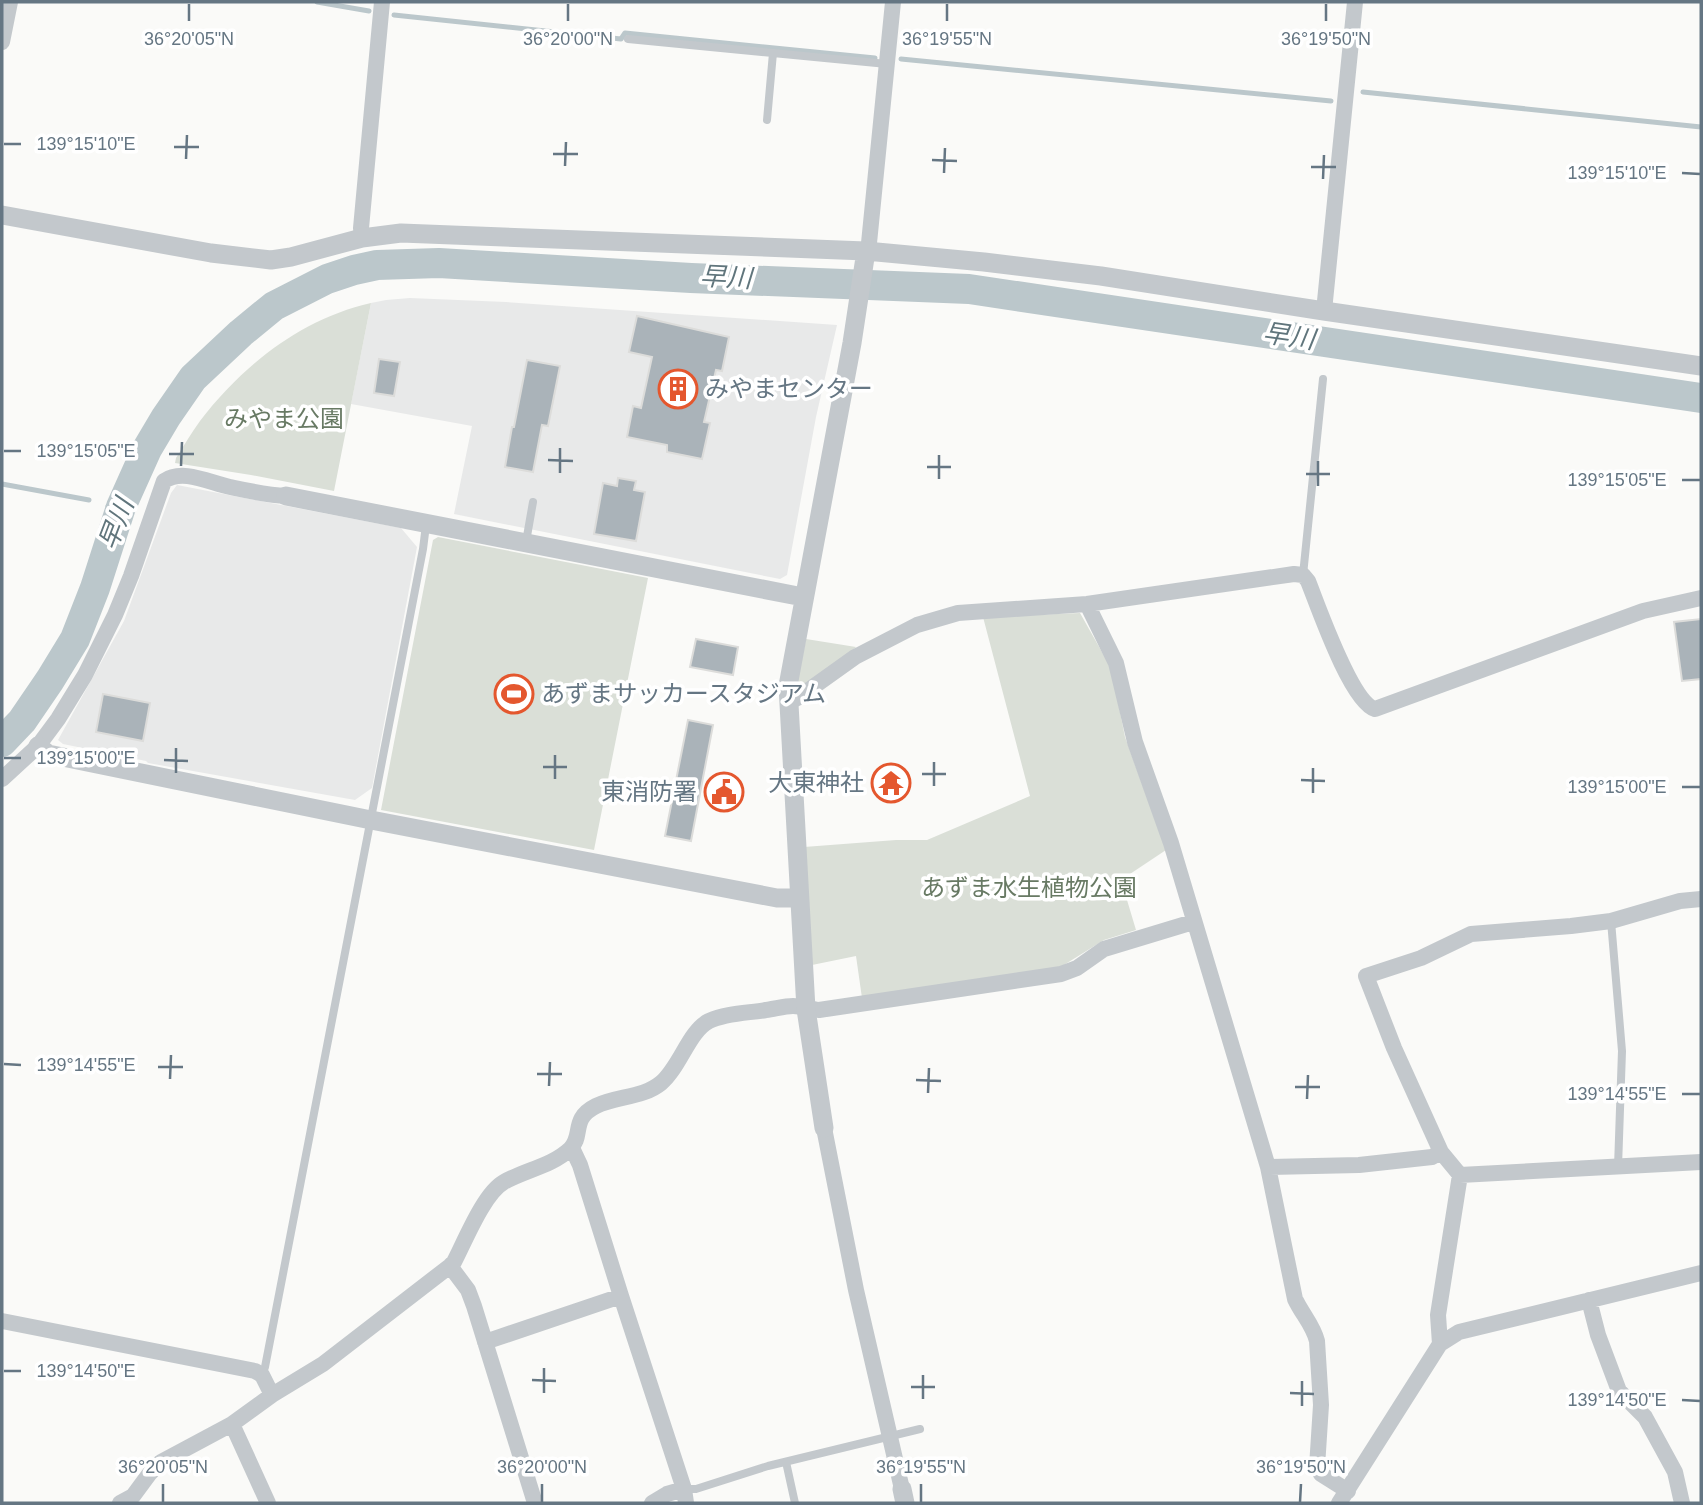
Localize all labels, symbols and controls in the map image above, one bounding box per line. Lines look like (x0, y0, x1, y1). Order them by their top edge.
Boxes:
text: 36°20'05"N (144, 29, 234, 49)
text: 36°20'00"N (523, 29, 613, 49)
text: 36°19'55"N (902, 29, 992, 49)
text: 36°19'50"N (1281, 29, 1371, 49)
text: 139°15'10"E (36, 134, 136, 154)
text: 139°15'10"E (1567, 163, 1667, 183)
water label: 早川 (699, 261, 756, 293)
water label: 早川 (1261, 318, 1320, 355)
building icon: みやまセンター (657, 368, 699, 410)
place label: みやまセンター (705, 375, 873, 402)
park label: みやま公園 (224, 405, 344, 432)
text: 139°15'05"E (36, 441, 136, 461)
text: 139°15'05"E (1567, 470, 1667, 490)
water label: 早川 (93, 492, 140, 554)
sports icon: あずまサッカースタジアム (493, 673, 535, 715)
place label: あずまサッカースタジアム (541, 680, 826, 707)
text: 139°15'00"E (36, 748, 136, 768)
temple icon: 大東神社 (870, 762, 912, 804)
place label: 大東神社 (768, 769, 864, 796)
public building icon: 東消防署 (703, 771, 745, 813)
text: 139°15'00"E (1567, 777, 1667, 797)
place label: 東消防署 (601, 778, 697, 805)
park label: あずま水生植物公園 (921, 874, 1137, 901)
text: 139°14'55"E (36, 1055, 136, 1075)
text: 139°14'55"E (1567, 1084, 1667, 1104)
text: 139°14'50"E (36, 1361, 136, 1381)
text: 139°14'50"E (1567, 1390, 1667, 1410)
text: 36°20'05"N (118, 1457, 208, 1477)
text: 36°20'00"N (497, 1457, 587, 1477)
text: 36°19'55"N (876, 1457, 966, 1477)
text: 36°19'50"N (1256, 1457, 1346, 1477)

